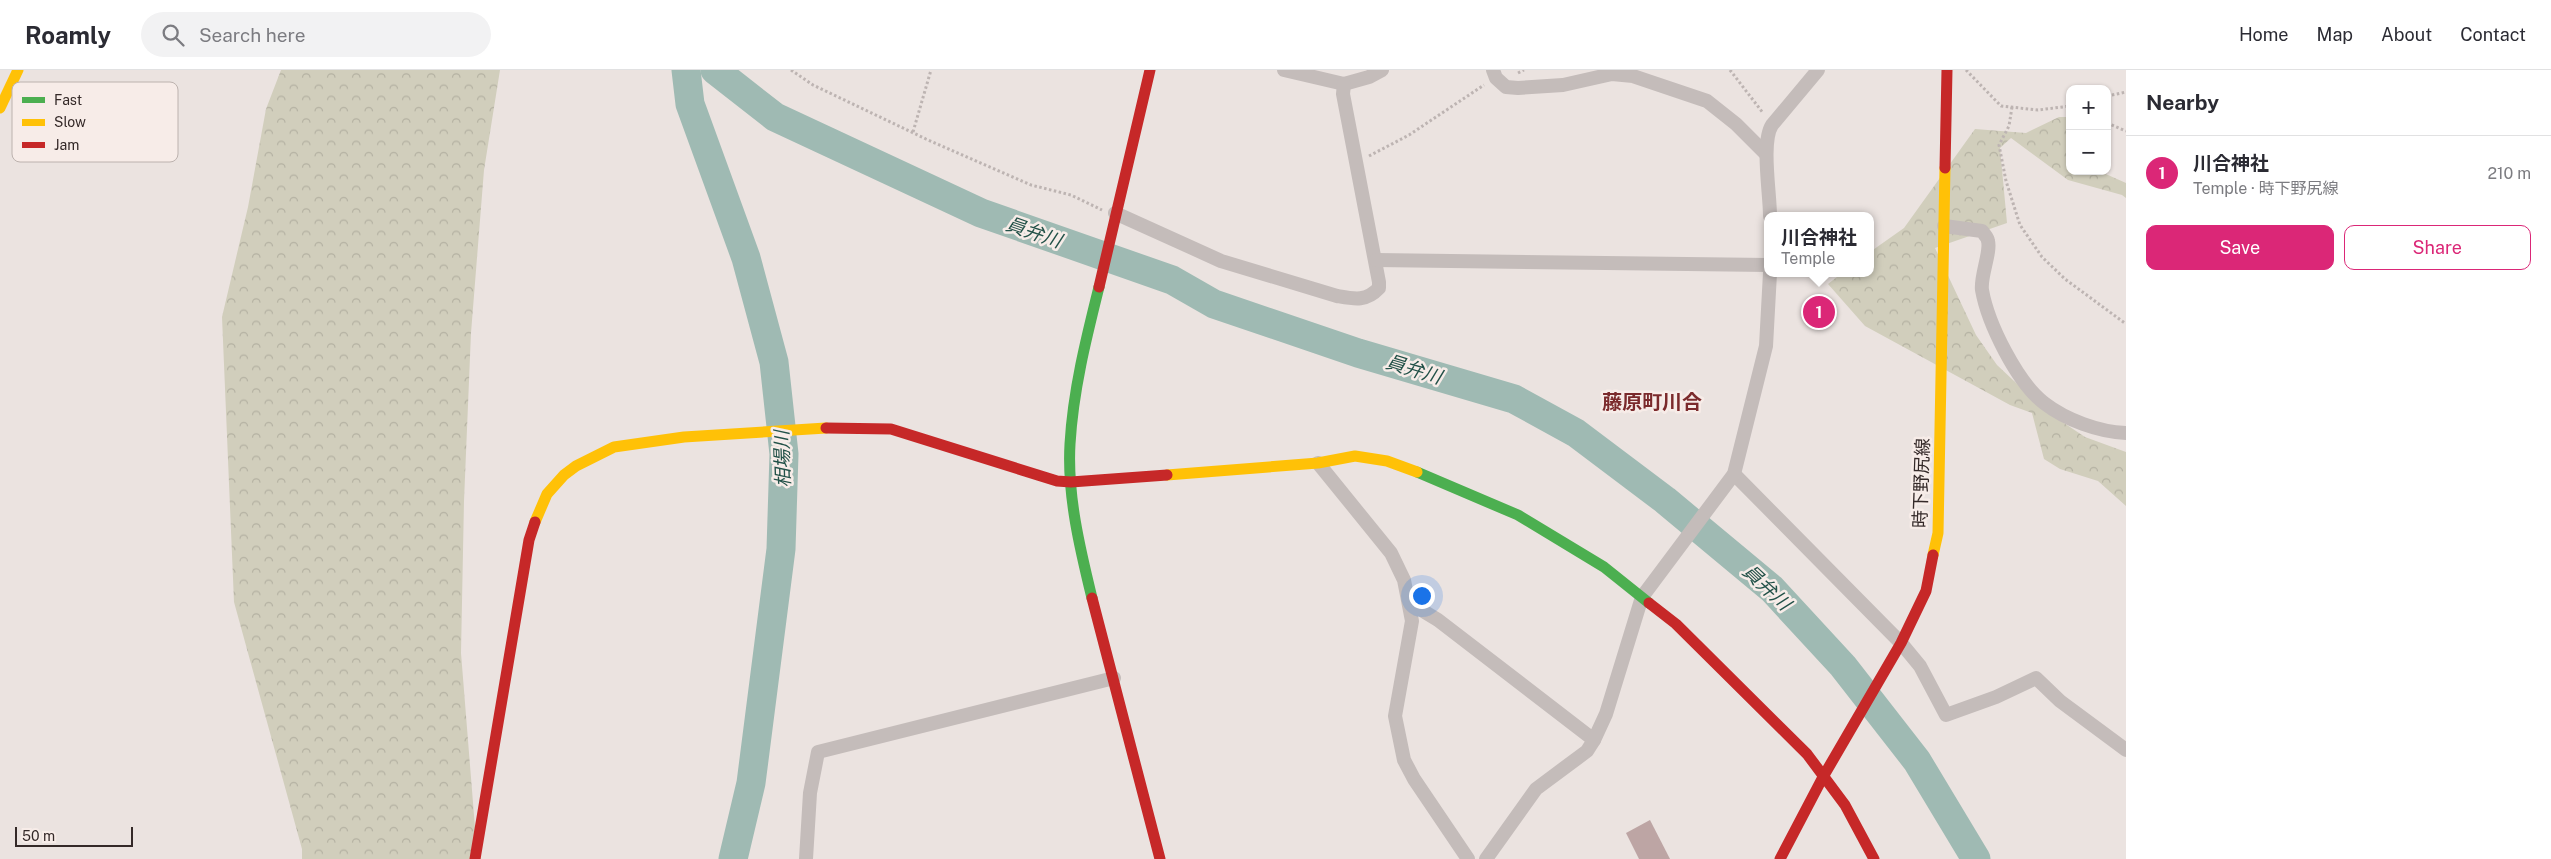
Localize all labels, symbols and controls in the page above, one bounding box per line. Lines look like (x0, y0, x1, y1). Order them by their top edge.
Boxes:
search box (141, 12, 491, 57)
text: Roamly (25, 21, 111, 49)
icon: search (159, 21, 187, 49)
text: Search here (199, 24, 306, 46)
text: Home (2239, 24, 2289, 45)
text: Map (2317, 24, 2353, 45)
text: About (2381, 24, 2432, 45)
text: Contact (2460, 24, 2526, 45)
legend (12, 82, 178, 162)
map controls (2066, 85, 2111, 175)
button: + (2066, 85, 2111, 130)
text: Nearby (2146, 90, 2219, 115)
text: Fast (54, 92, 82, 108)
text: Slow (54, 114, 86, 130)
button: − (2066, 130, 2111, 175)
text: Jam (54, 137, 79, 153)
text: 川合神社 (2193, 152, 2269, 174)
text: 1 (2159, 164, 2165, 183)
text: 210 m (2487, 164, 2531, 183)
text: Temple · 時下野尻線 (2193, 179, 2339, 198)
water label: 員弁川 (1003, 212, 1066, 252)
popup (1764, 212, 1874, 277)
button: Save (2146, 225, 2334, 270)
button: Share (2344, 225, 2531, 270)
text: 川合神社 (1781, 226, 1857, 248)
text: Temple (1781, 249, 1835, 268)
pin: 1 (1803, 293, 1835, 331)
water label: 員弁川 (1384, 350, 1446, 388)
district label: 藤原町川合 (1602, 390, 1702, 414)
water label: 相場川 (770, 428, 794, 488)
street label: 時下野尻線 (1909, 438, 1933, 528)
water label: 員弁川 (1739, 560, 1797, 616)
your location (1409, 583, 1435, 609)
scale bar (15, 824, 132, 847)
text: 50 m (22, 828, 55, 844)

